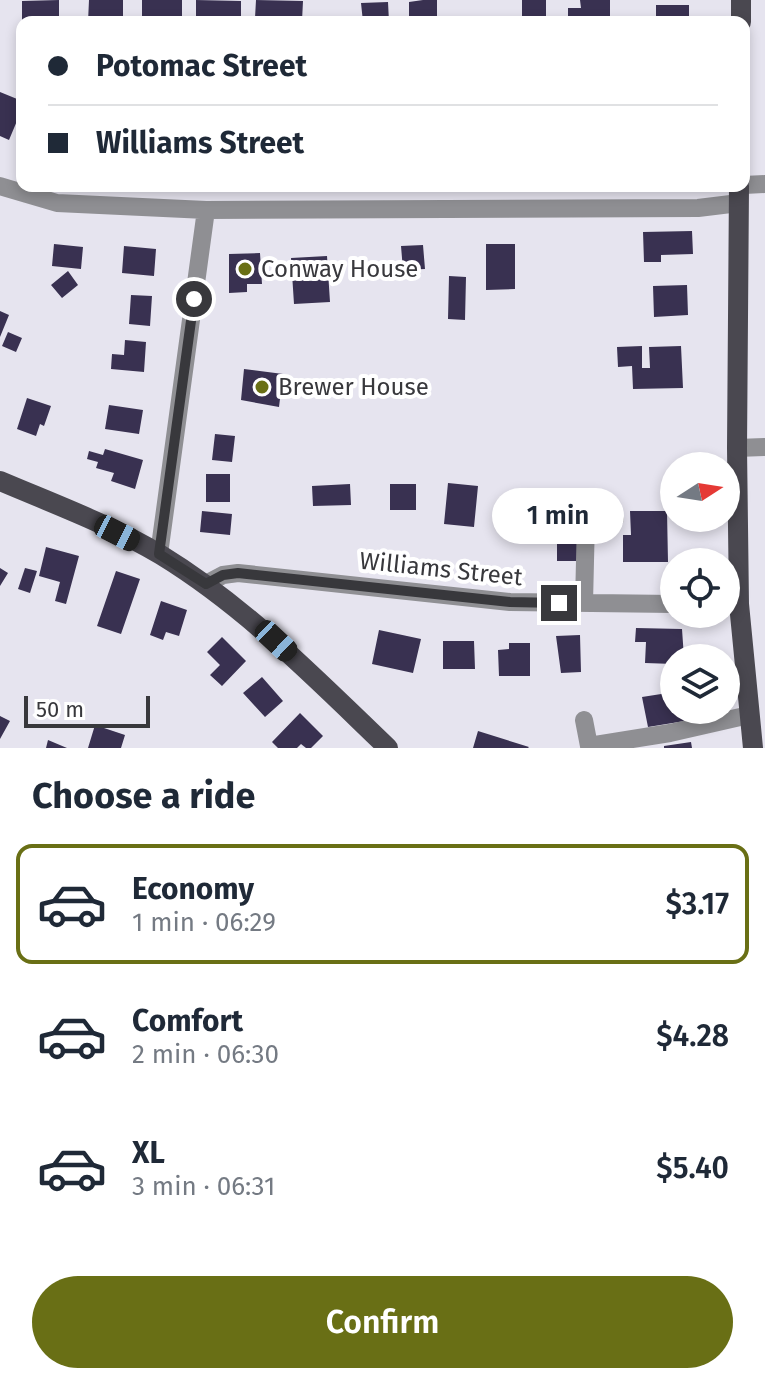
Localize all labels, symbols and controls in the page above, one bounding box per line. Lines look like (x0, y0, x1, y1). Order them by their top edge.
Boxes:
text: Potomac Street (96, 48, 307, 84)
text: Williams Street (96, 125, 304, 161)
place label: Conway House (261, 255, 418, 283)
marker: Conway House (236, 260, 254, 278)
route start (176, 281, 212, 317)
place label: Brewer House (278, 373, 429, 401)
marker: Brewer House (253, 378, 271, 396)
north arrow (660, 452, 740, 532)
map controls (660, 452, 740, 724)
callout: 1 min (493, 487, 625, 543)
text: 1 min (527, 500, 589, 531)
car (90, 511, 144, 555)
street label: Williams Street (358, 547, 524, 592)
button: locate (660, 548, 740, 628)
route end (541, 585, 577, 621)
car (250, 616, 302, 666)
button: layers (660, 644, 740, 724)
scale bar (24, 692, 150, 728)
text: 50 m (36, 696, 84, 723)
text: Choose a ride (32, 774, 255, 818)
icon: car (36, 868, 108, 940)
text: Economy (132, 871, 254, 907)
text: $3.17 (665, 886, 729, 922)
text: 1 min · 06:29 (132, 907, 276, 938)
icon: car (36, 1000, 108, 1072)
text: Comfort (132, 1003, 243, 1039)
text: $4.28 (656, 1018, 729, 1054)
text: 2 min · 06:30 (132, 1039, 279, 1070)
icon: car (36, 1132, 108, 1204)
text: XL (132, 1135, 165, 1171)
text: $5.40 (656, 1150, 729, 1186)
text: 3 min · 06:31 (132, 1171, 275, 1202)
button: Confirm (32, 1276, 733, 1368)

